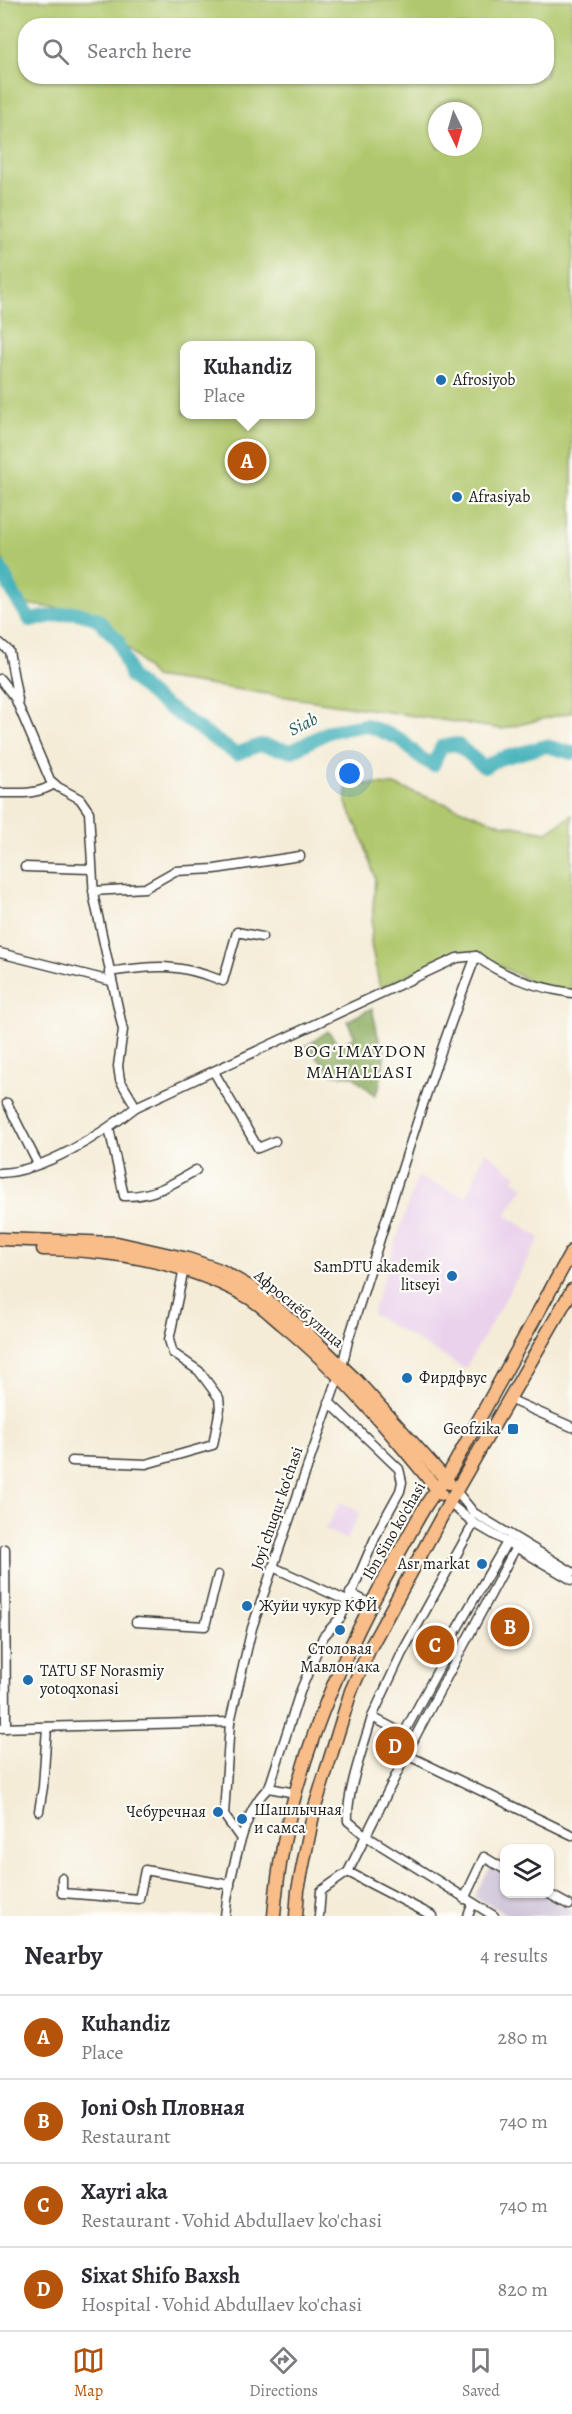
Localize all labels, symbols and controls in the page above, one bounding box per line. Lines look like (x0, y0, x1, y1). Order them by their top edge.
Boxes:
search box (18, 18, 554, 84)
icon: search (39, 35, 72, 68)
text: Search here (87, 36, 192, 66)
north arrow (428, 102, 482, 156)
popup (180, 341, 315, 419)
text: Kuhandiz (203, 352, 292, 382)
place label: Afrosiyob (452, 369, 515, 391)
marker: Afrosiyob (434, 373, 448, 387)
text: Place (203, 382, 245, 409)
pin: A (228, 438, 266, 484)
place label: Afrasiyab (468, 486, 530, 508)
marker: Afrasiyab (450, 490, 464, 504)
water label: Siab (284, 707, 322, 741)
your location (335, 759, 364, 788)
district label: BOG‘IMAYDON MAHALLASI (293, 1039, 427, 1084)
place label: SamDTU akademik litseyi (313, 1256, 440, 1296)
street label: Афросиёб улица (249, 1264, 349, 1354)
marker: SamDTU akademik litseyi (445, 1269, 459, 1283)
place label: Фирдфвус (419, 1367, 487, 1389)
marker: Фирдфвус (400, 1371, 414, 1385)
place label: Geofzika (443, 1418, 502, 1440)
marker: Geofzika (506, 1422, 520, 1436)
street label: Joyi chuqur ko'chasi (246, 1444, 308, 1572)
street label: Ibn Sino ko'chasi (357, 1478, 431, 1584)
place label: Asr markat (397, 1553, 470, 1575)
marker: Asr markat (475, 1557, 489, 1571)
place label: Жуйи чукур КФЙ (259, 1595, 378, 1617)
marker: Жуйи чукур КФЙ (240, 1599, 254, 1613)
pin: B (490, 1604, 530, 1650)
pin: C (416, 1622, 454, 1668)
marker: Столовая Мавлон ака (333, 1623, 347, 1637)
place label: Столовая Мавлон ака (300, 1638, 380, 1678)
place label: TATU SF Norasmiy yotoqxonasi (39, 1660, 165, 1700)
marker: TATU SF Norasmiy yotoqxonasi (21, 1673, 35, 1687)
pin: D (376, 1724, 414, 1768)
place label: Шашлычная и самса (254, 1799, 342, 1839)
place label: Чебуречная (126, 1801, 206, 1823)
marker: Чебуречная (211, 1805, 225, 1819)
marker: Шашлычная и самса (235, 1812, 249, 1826)
map controls (500, 1844, 554, 1898)
button: layers (500, 1844, 554, 1898)
text: Nearby (24, 1938, 103, 1973)
text: 4 results (480, 1942, 548, 1969)
text: Kuhandiz (81, 2009, 170, 2039)
text: A (37, 2024, 50, 2051)
text: 280 m (498, 2024, 548, 2051)
text: Place (81, 2039, 123, 2066)
text: Joni Osh Пловная (81, 2093, 245, 2123)
text: B (37, 2108, 50, 2135)
text: 740 m (499, 2108, 548, 2135)
text: Restaurant (81, 2123, 171, 2150)
text: Xayri aka (81, 2177, 168, 2207)
text: C (37, 2192, 50, 2219)
text: 740 m (499, 2192, 548, 2219)
text: Restaurant · Vohid Abdullaev ko'chasi (81, 2207, 382, 2234)
text: Sixat Shifo Baxsh (81, 2261, 240, 2291)
text: D (37, 2276, 50, 2303)
text: 820 m (498, 2276, 548, 2303)
text: Hospital · Vohid Abdullaev ko'chasi (81, 2291, 362, 2318)
tab: Map (72, 2344, 105, 2402)
tab: Directions (249, 2344, 318, 2402)
tab: Saved (462, 2344, 500, 2402)

